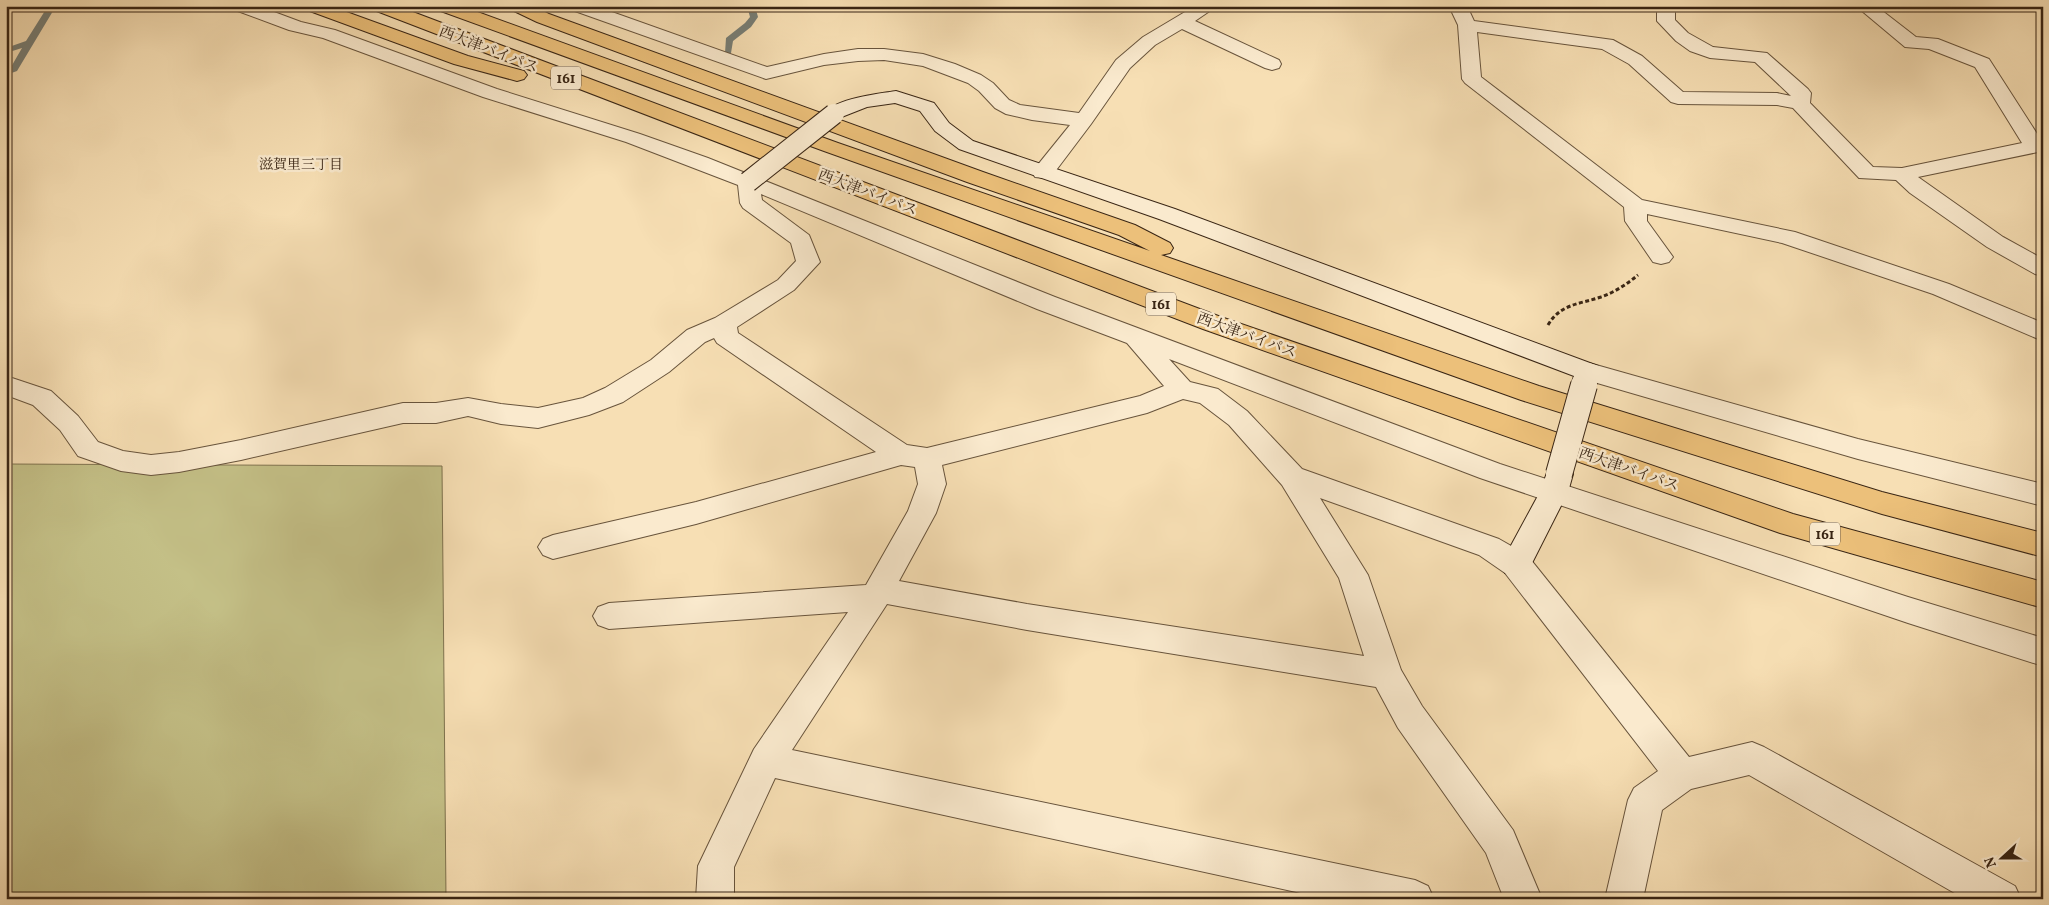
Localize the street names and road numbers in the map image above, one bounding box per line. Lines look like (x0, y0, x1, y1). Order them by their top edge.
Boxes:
street label: 西大津バイパス (436, 22, 541, 79)
road number: 161 (551, 66, 581, 90)
street label: 西大津バイパス (815, 165, 920, 222)
road number: 161 (1146, 292, 1176, 316)
street label: 西大津バイパス (1194, 309, 1299, 364)
street label: 西大津バイパス (1576, 443, 1681, 497)
road number: 161 (1810, 522, 1840, 546)

